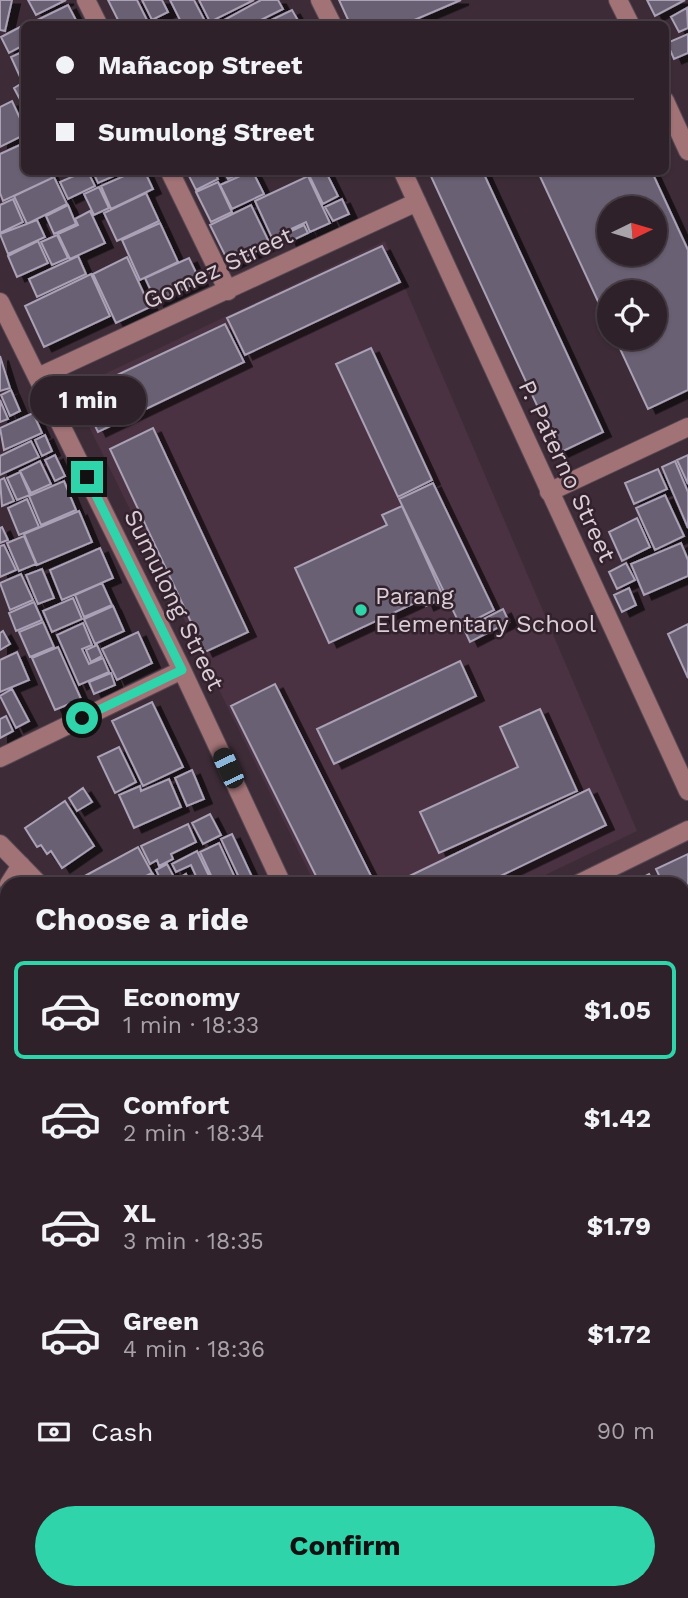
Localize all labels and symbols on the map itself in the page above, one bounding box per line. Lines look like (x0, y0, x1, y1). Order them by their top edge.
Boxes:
north arrow (597, 196, 667, 266)
street label: Gomez Street (139, 221, 297, 315)
callout: 1 min (29, 376, 145, 424)
street label: P. Paterno Street (513, 376, 621, 566)
route end (71, 461, 103, 493)
street label: Sumulong Street (118, 505, 230, 695)
place label: Parang Elementary School (375, 582, 597, 638)
marker: Parang Elementary School (353, 602, 369, 618)
route start (66, 702, 98, 734)
car (210, 745, 247, 791)

